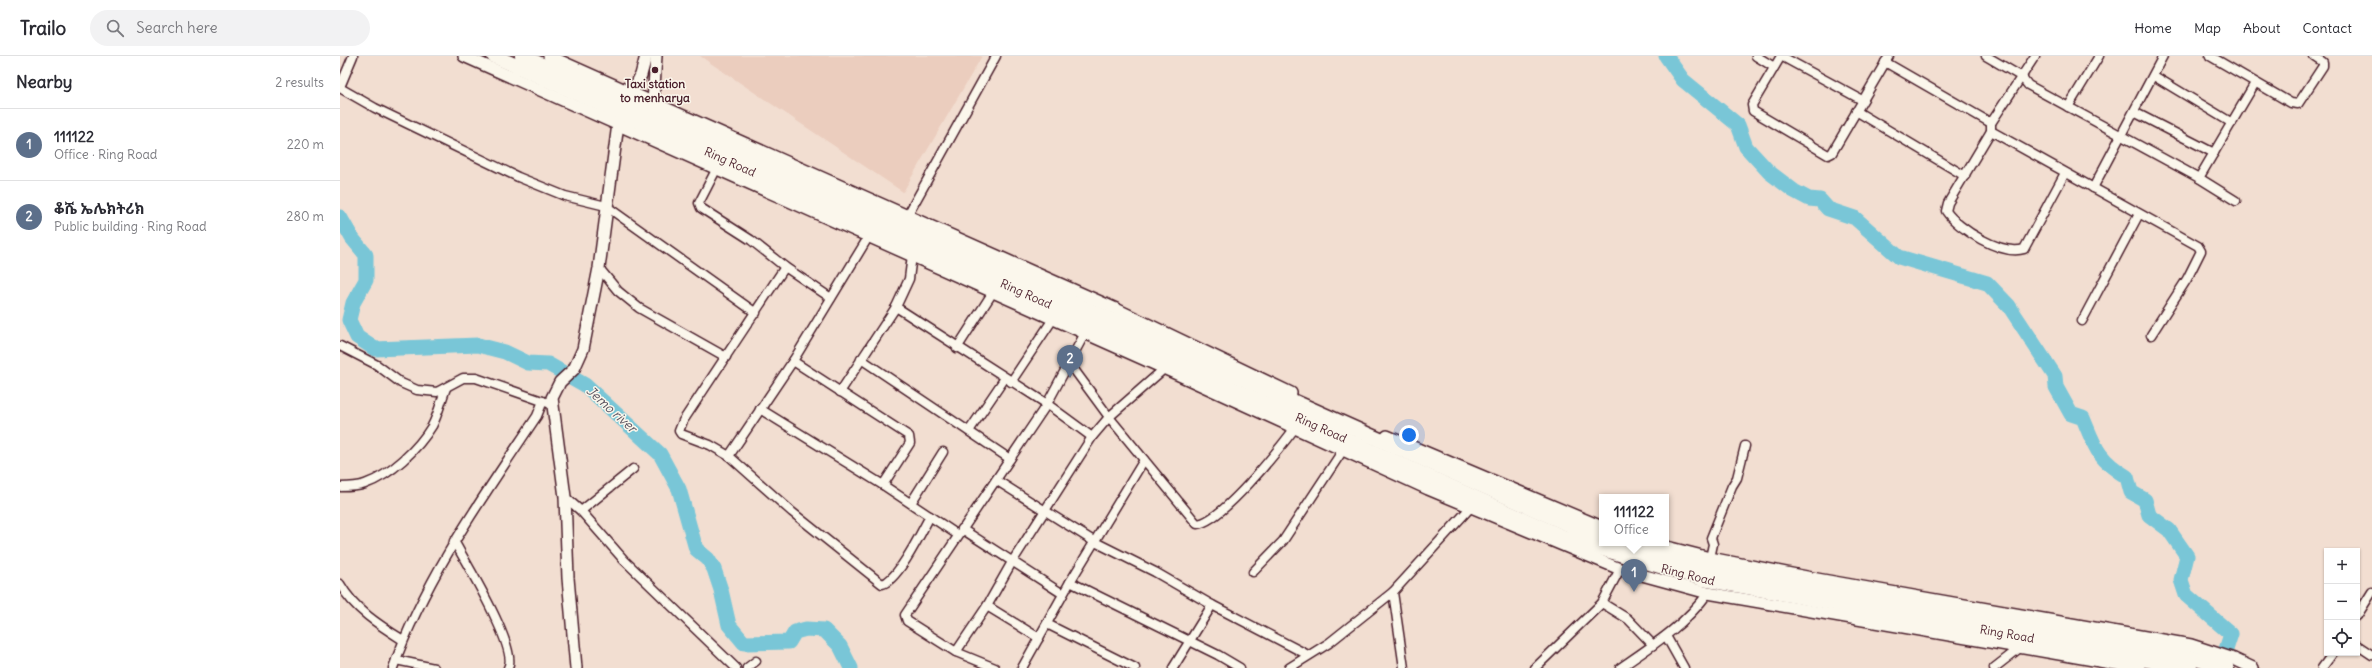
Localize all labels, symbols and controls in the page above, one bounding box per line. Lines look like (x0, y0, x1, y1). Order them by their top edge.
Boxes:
search box (90, 10, 370, 46)
text: Trailo (20, 16, 66, 40)
icon: search (104, 17, 126, 39)
text: Search here (136, 18, 218, 37)
text: Home (2134, 19, 2172, 37)
text: Map (2194, 19, 2221, 37)
text: About (2243, 19, 2281, 37)
text: Contact (2303, 19, 2352, 37)
marker: Taxi station to menharya (650, 65, 660, 75)
text: Nearby (16, 71, 72, 93)
text: 2 results (275, 74, 324, 91)
place label: Taxi station to menharya (619, 76, 690, 106)
text: 111122 (54, 127, 94, 146)
text: 1 (26, 136, 32, 153)
text: 220 m (287, 136, 324, 153)
street label: Ring Road (702, 144, 758, 180)
text: Office · Ring Road (54, 146, 157, 163)
text: ቆሼ ኤሌክትሪክ (54, 199, 145, 218)
text: 2 (25, 208, 33, 225)
text: 280 m (286, 208, 324, 225)
text: Public building · Ring Road (54, 218, 207, 235)
street label: Ring Road (998, 276, 1054, 312)
pin: 2 (1057, 345, 1083, 378)
water label: Jemo river (583, 382, 642, 438)
street label: Ring Road (1293, 410, 1349, 446)
your location (1399, 425, 1419, 445)
popup (1599, 494, 1669, 546)
text: 111122 (1614, 502, 1654, 521)
text: Office (1614, 521, 1649, 538)
map controls (2324, 548, 2360, 656)
button: + (2324, 548, 2360, 584)
pin: 1 (1621, 559, 1647, 592)
street label: Ring Road (1660, 561, 1717, 588)
button: − (2324, 584, 2360, 620)
button: locate (2324, 620, 2360, 656)
street label: Ring Road (1979, 621, 2035, 646)

